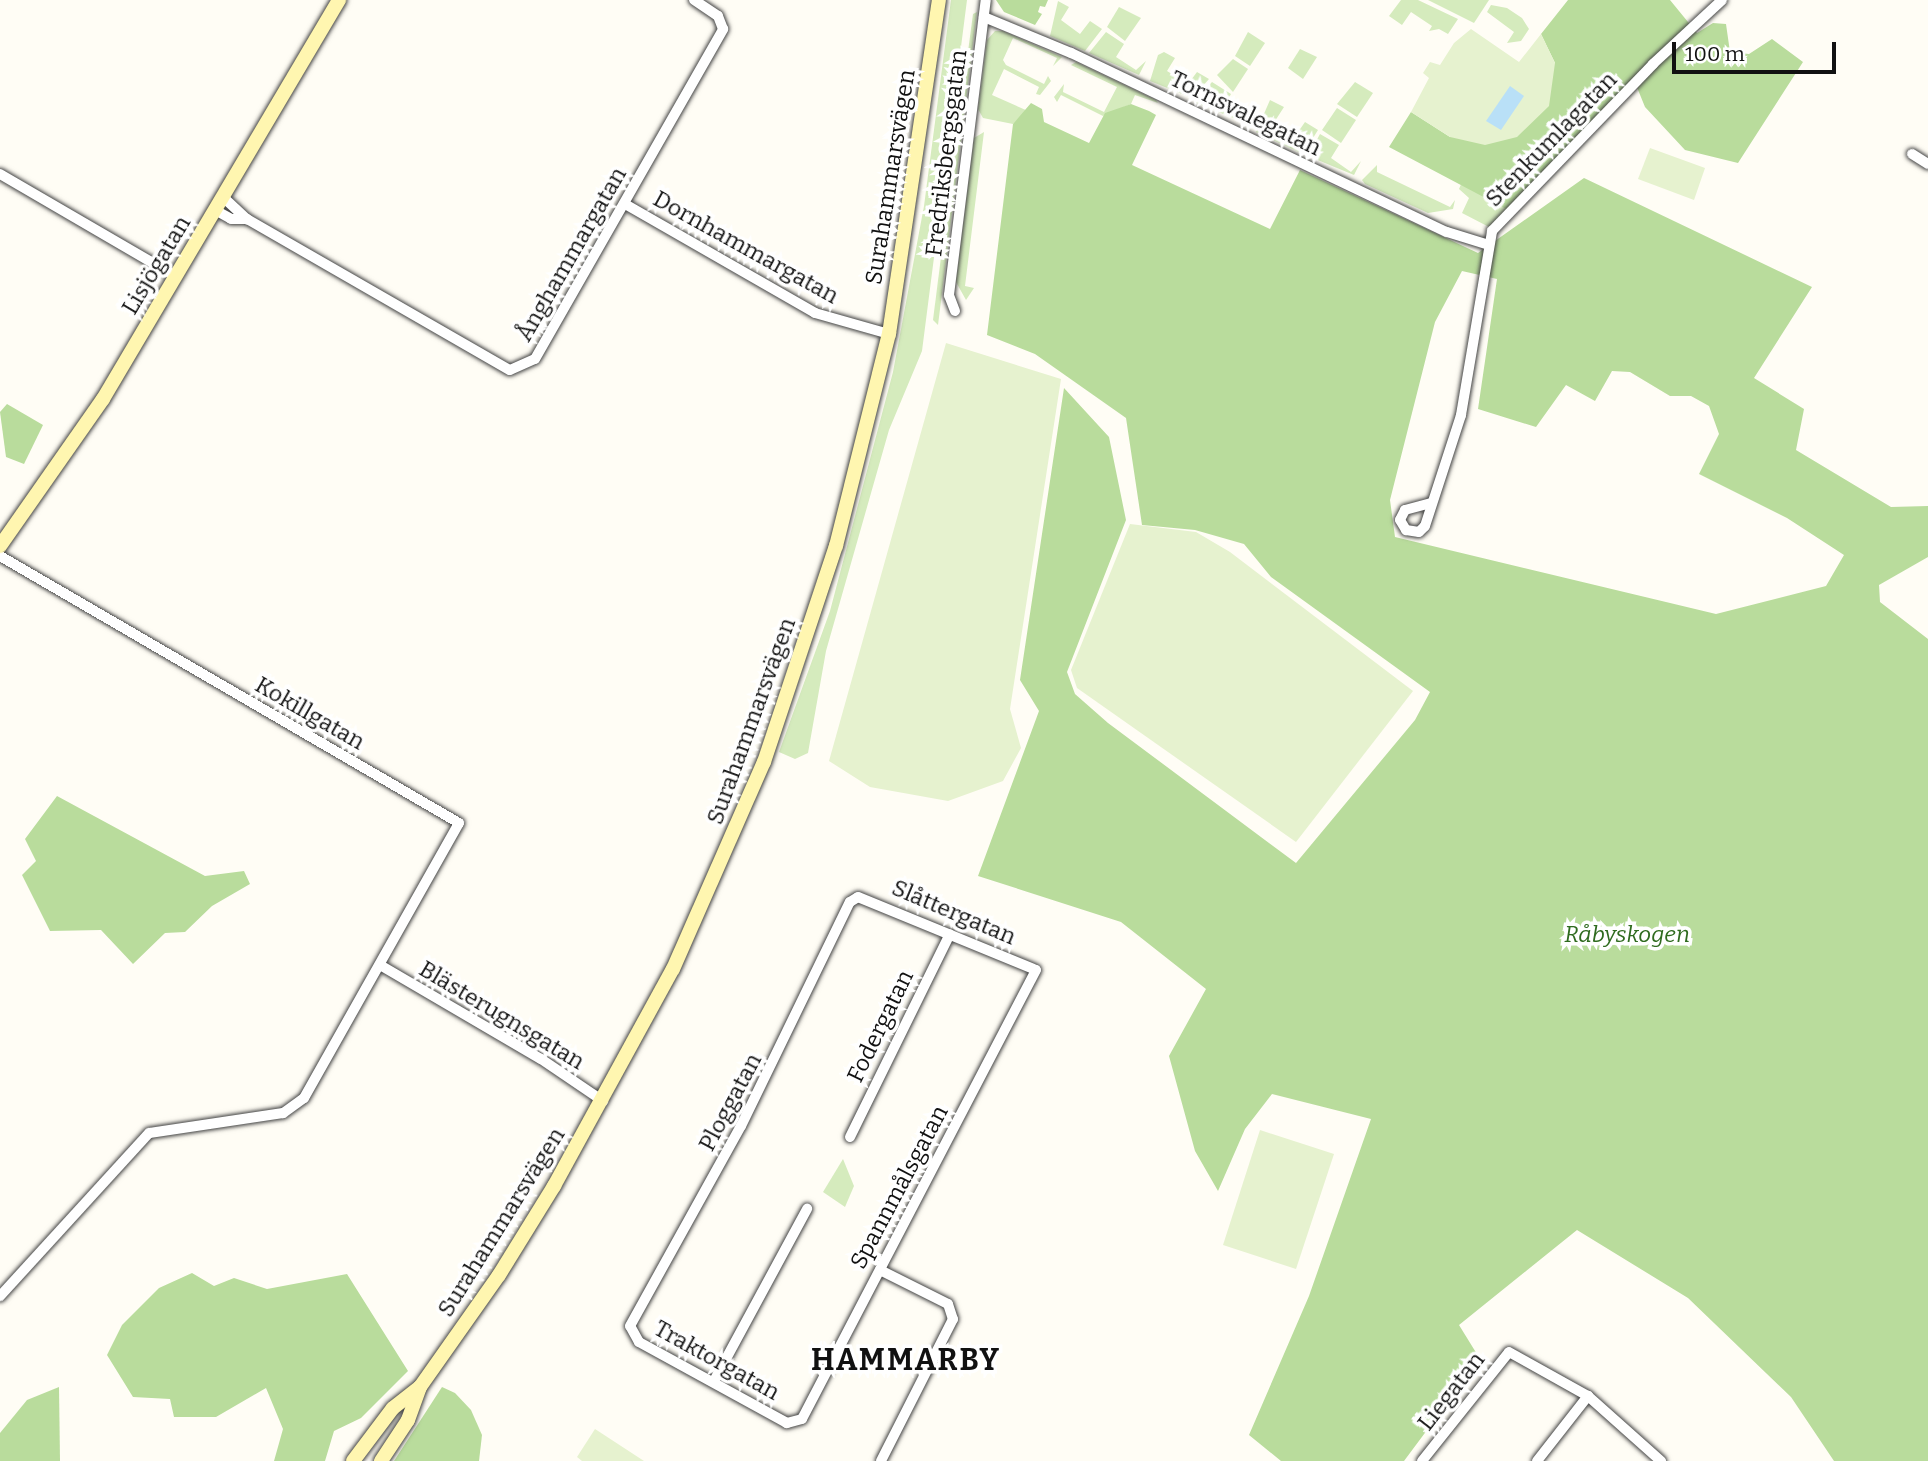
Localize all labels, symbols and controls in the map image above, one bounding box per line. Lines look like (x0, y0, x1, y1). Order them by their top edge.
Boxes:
scale bar (1676, 28, 1840, 72)
text: 100 m (1685, 41, 1745, 67)
street label: Fredriksbergsgatan (920, 48, 972, 258)
street label: Tornsvalegatan (1166, 65, 1326, 161)
street label: Stenkumlagatan (1480, 66, 1622, 212)
street label: Surahammarsvägen (859, 67, 921, 287)
street label: Ånghammargatan (510, 162, 632, 346)
street label: Dornhammargatan (649, 185, 843, 309)
street label: Lisjögatan (116, 211, 196, 319)
street label: Surahammarsvägen (701, 614, 801, 828)
street label: Kokillgatan (250, 671, 370, 755)
street label: Slåttergatan (888, 874, 1020, 950)
park label: Råbyskogen (1564, 920, 1690, 948)
street label: Blästerugnsgatan (414, 955, 590, 1075)
street label: Fodergatan (841, 965, 919, 1087)
street label: Ploggatan (693, 1048, 767, 1156)
street label: Spannmålsgatan (844, 1101, 954, 1273)
street label: Surahammarsvägen (432, 1122, 570, 1322)
street label: Traktorgatan (650, 1314, 784, 1406)
district label: HAMMARBY (812, 1342, 1000, 1378)
street label: Liegatan (1412, 1346, 1490, 1436)

